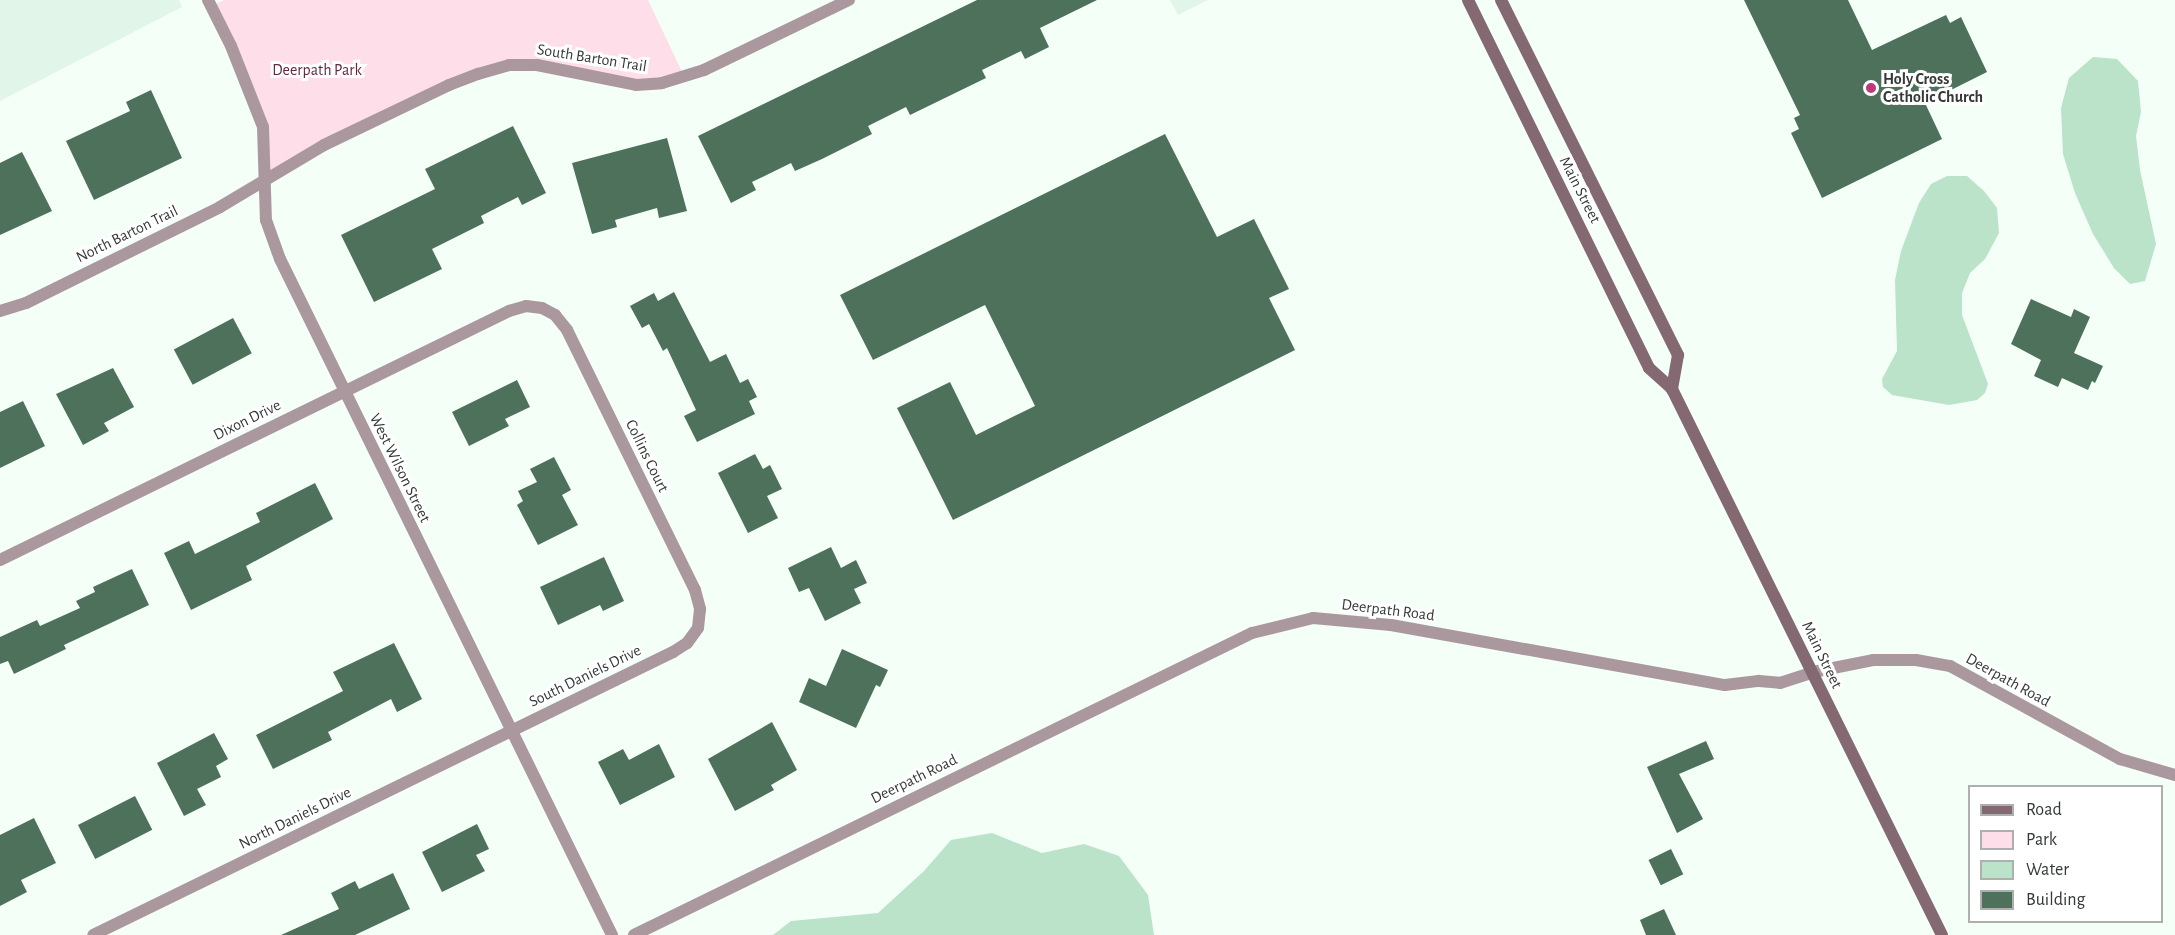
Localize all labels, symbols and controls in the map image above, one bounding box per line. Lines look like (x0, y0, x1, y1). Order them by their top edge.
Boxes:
street label: South Barton Trail (536, 40, 648, 76)
park label: Deerpath Park (272, 60, 362, 80)
place label: Holy Cross Catholic Church (1883, 69, 1983, 107)
marker: Holy Cross Catholic Church (1864, 81, 1878, 95)
street label: Main Street (1555, 153, 1605, 227)
street label: North Barton Trail (73, 201, 181, 267)
street label: Dixon Drive (210, 395, 284, 445)
street label: West Wilson Street (365, 410, 435, 526)
street label: Collins Court (621, 416, 673, 496)
street label: Deerpath Road (1340, 595, 1436, 625)
street label: Main Street (1798, 618, 1846, 692)
street label: South Daniels Drive (526, 641, 644, 711)
street label: Deerpath Road (1962, 649, 2054, 711)
street label: Deerpath Road (868, 750, 960, 808)
street label: North Daniels Drive (236, 783, 354, 853)
legend (1968, 785, 2163, 923)
text: Road (2026, 801, 2062, 819)
text: Park (2026, 831, 2057, 849)
text: Water (2026, 861, 2069, 879)
text: Building (2026, 891, 2085, 909)

